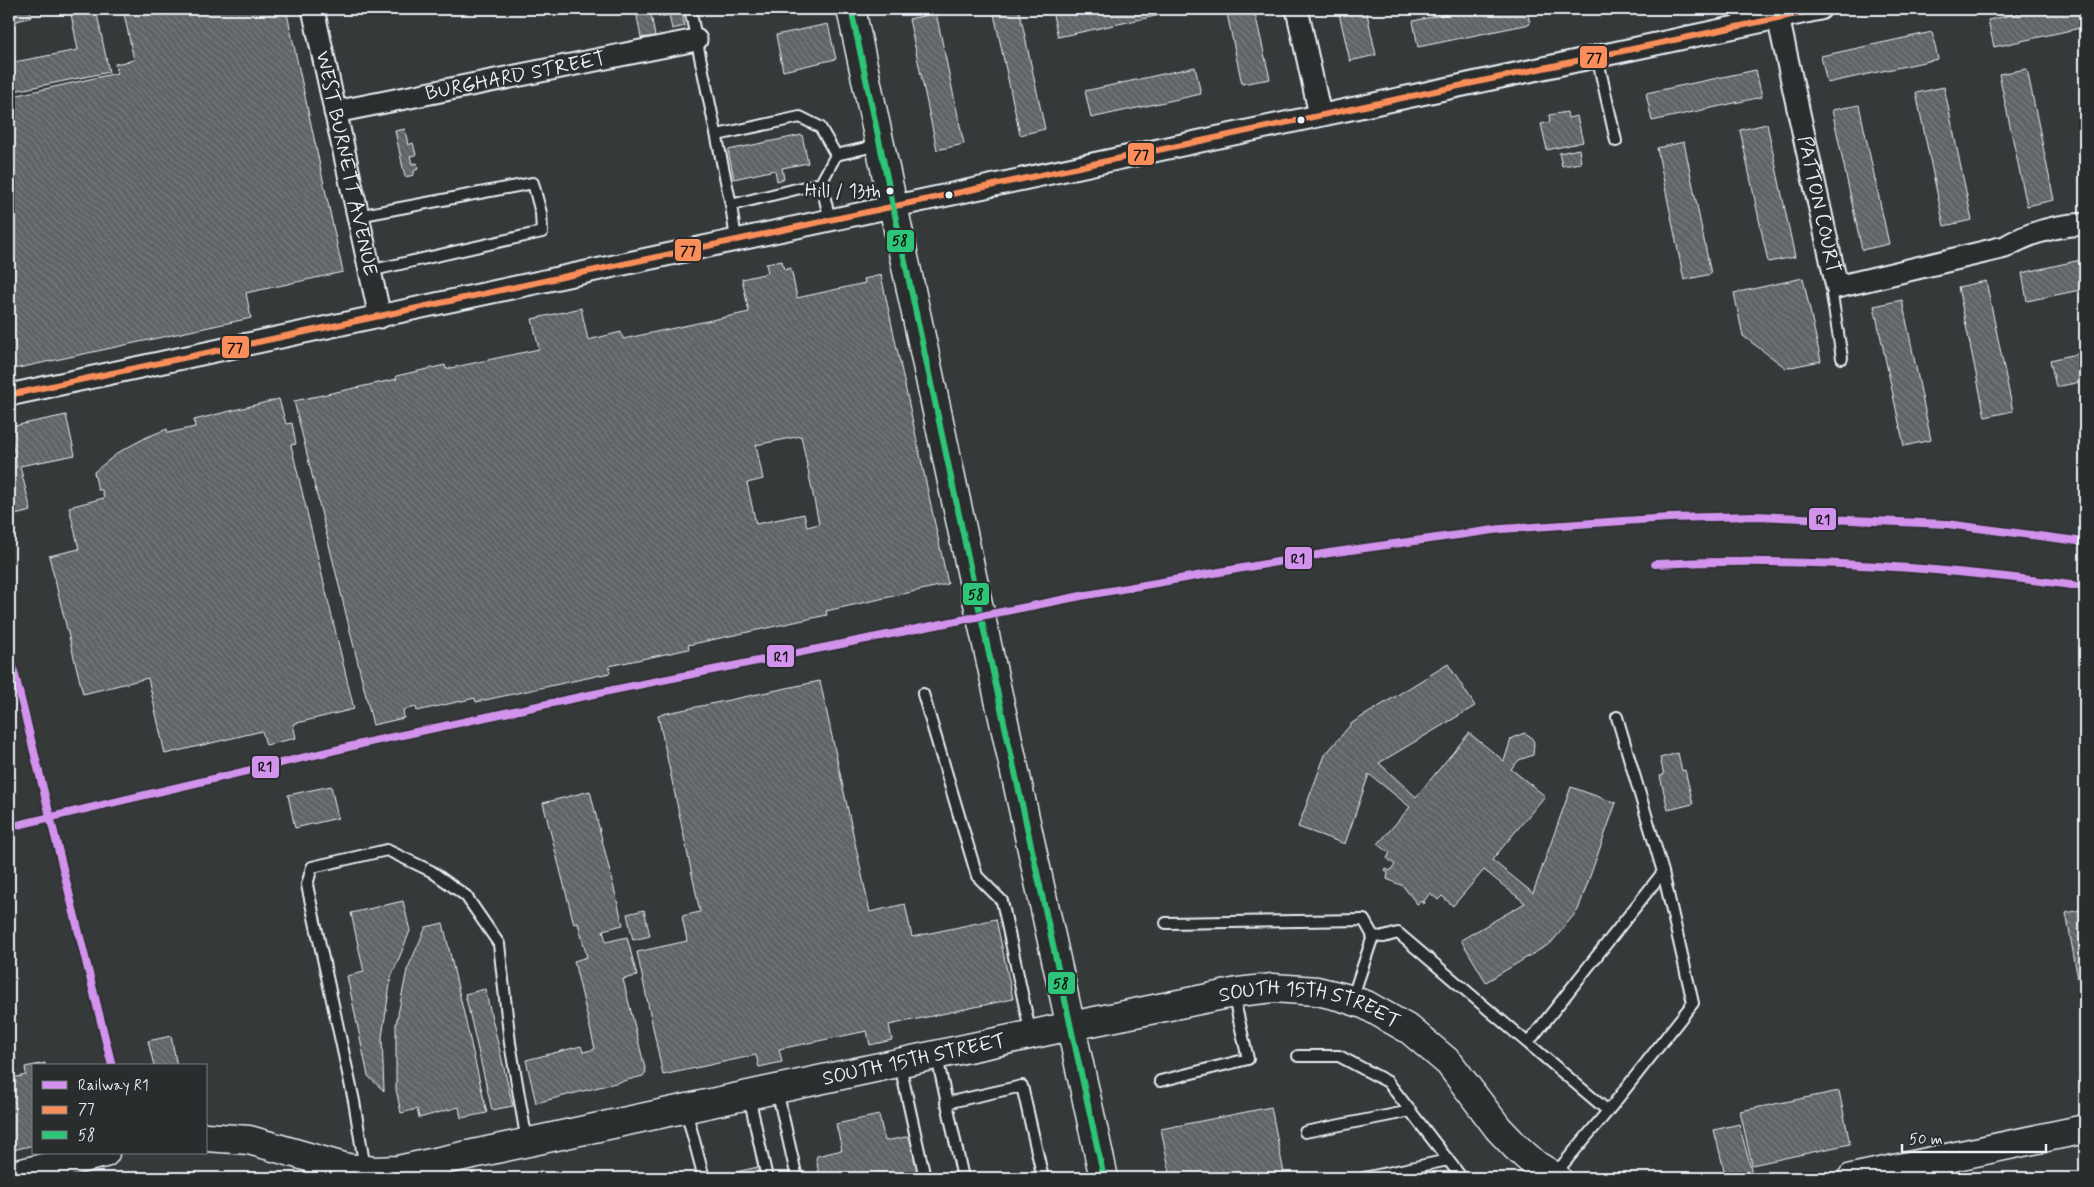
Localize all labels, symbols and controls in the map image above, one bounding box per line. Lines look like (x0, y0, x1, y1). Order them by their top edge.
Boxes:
street label: BURGHARD STREET (423, 45, 608, 107)
line badge: 77 (1579, 45, 1608, 69)
street label: WEST BURNETT AVENUE (309, 48, 384, 278)
text: 77 (1586, 49, 1602, 67)
unlabelled marker (1296, 115, 1306, 125)
street label: PATTON COURT (1791, 133, 1847, 276)
line badge: 77 (1127, 142, 1155, 166)
text: 77 (1133, 146, 1149, 164)
place label: Hill / 13th (805, 179, 881, 204)
marker: Hill / 13th (885, 186, 895, 196)
unlabelled marker (944, 190, 954, 200)
line badge: 58 (886, 229, 915, 253)
text: 58 (892, 232, 908, 250)
line badge: 77 (674, 238, 702, 262)
text: 77 (680, 242, 696, 260)
line badge: 77 (221, 335, 250, 359)
text: 77 (227, 339, 243, 357)
line badge: R1 (1808, 507, 1837, 531)
text: R1 (1816, 511, 1830, 529)
line badge: R1 (1284, 546, 1313, 570)
text: R1 (1291, 550, 1305, 568)
line badge: 58 (962, 582, 990, 606)
text: 58 (968, 586, 984, 604)
line badge: R1 (766, 644, 795, 668)
text: R1 (774, 648, 788, 666)
line badge: R1 (251, 755, 280, 779)
text: R1 (258, 758, 272, 776)
line badge: 58 (1047, 971, 1076, 995)
street label: SOUTH 15TH STREET (1216, 974, 1405, 1035)
text: 58 (1053, 975, 1069, 993)
street label: SOUTH 15TH STREET (820, 1027, 1008, 1092)
legend (32, 1064, 208, 1154)
text: Railway R1 (78, 1076, 149, 1096)
text: 77 (78, 1100, 95, 1120)
scale bar (1902, 1122, 2045, 1154)
text: 58 (78, 1126, 95, 1146)
text: 50 m (1909, 1130, 1943, 1150)

